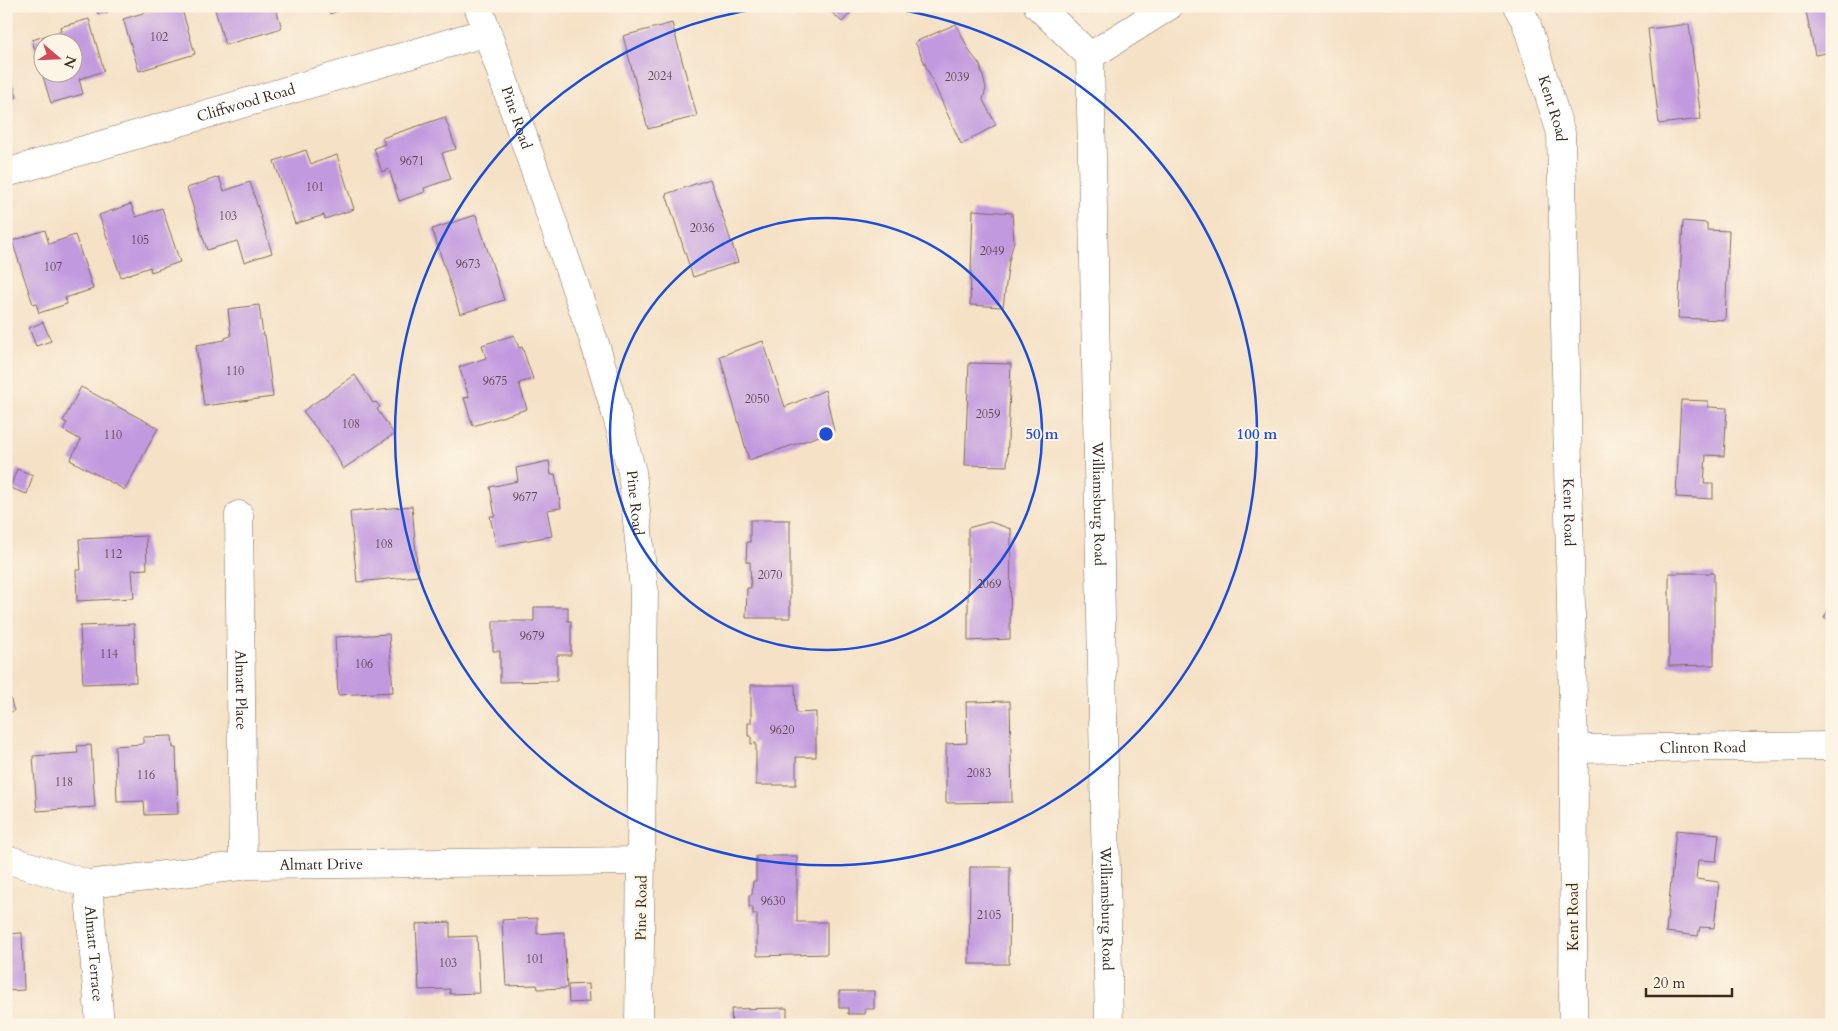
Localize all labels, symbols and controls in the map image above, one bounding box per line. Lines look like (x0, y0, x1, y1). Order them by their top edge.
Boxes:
house number: 102 (150, 29, 168, 45)
north arrow (32, 32, 82, 82)
text: N (59, 53, 81, 71)
house number: 2024 (648, 68, 672, 84)
house number: 2039 (945, 69, 969, 85)
street label: Kent Road (1533, 73, 1571, 142)
street label: Cliffwood Road (194, 79, 298, 127)
street label: Pine Road (496, 83, 537, 152)
house number: 9671 (400, 153, 424, 169)
house number: 101 (306, 179, 324, 195)
house number: 103 (219, 208, 237, 224)
house number: 2036 (690, 220, 714, 236)
house number: 105 (131, 232, 149, 248)
house number: 2049 (980, 243, 1004, 259)
house number: 9673 (456, 256, 480, 272)
house number: 107 (44, 259, 62, 275)
house number: 110 (226, 363, 244, 379)
house number: 9675 (483, 373, 507, 389)
house number: 2050 (745, 391, 769, 407)
house number: 2059 (976, 406, 1000, 422)
house number: 108 (342, 416, 360, 432)
text: 50 m (1025, 424, 1059, 444)
text: 100 m (1237, 424, 1278, 444)
centre of rings (817, 425, 835, 443)
house number: 110 (104, 427, 122, 443)
street label: Williamsburg Road (1088, 441, 1110, 566)
street label: Pine Road (622, 469, 648, 537)
street label: Kent Road (1558, 478, 1580, 547)
house number: 9677 (513, 489, 537, 505)
house number: 108 (375, 536, 393, 552)
house number: 112 (104, 546, 122, 562)
house number: 2070 (758, 567, 782, 583)
house number: 2069 (977, 576, 1001, 592)
house number: 9679 (520, 628, 544, 644)
house number: 114 (100, 646, 118, 662)
street label: Almatt Place (231, 650, 251, 730)
house number: 106 (355, 656, 373, 672)
house number: 9620 (770, 722, 794, 738)
street label: Clinton Road (1660, 737, 1746, 758)
house number: 2083 (967, 765, 991, 781)
house number: 116 (137, 767, 155, 783)
house number: 118 (55, 774, 73, 790)
street label: Williamsburg Road (1095, 845, 1118, 971)
street label: Almatt Drive (279, 854, 363, 875)
street label: Pine Road (630, 875, 652, 941)
street label: Kent Road (1563, 883, 1583, 951)
house number: 9630 (761, 893, 785, 909)
street label: Almatt Terrace (80, 905, 108, 1003)
house number: 2105 (977, 907, 1001, 923)
house number: 101 (526, 951, 544, 967)
house number: 103 (439, 955, 457, 971)
scale bar (1646, 966, 1732, 998)
text: 20 m (1653, 973, 1685, 993)

